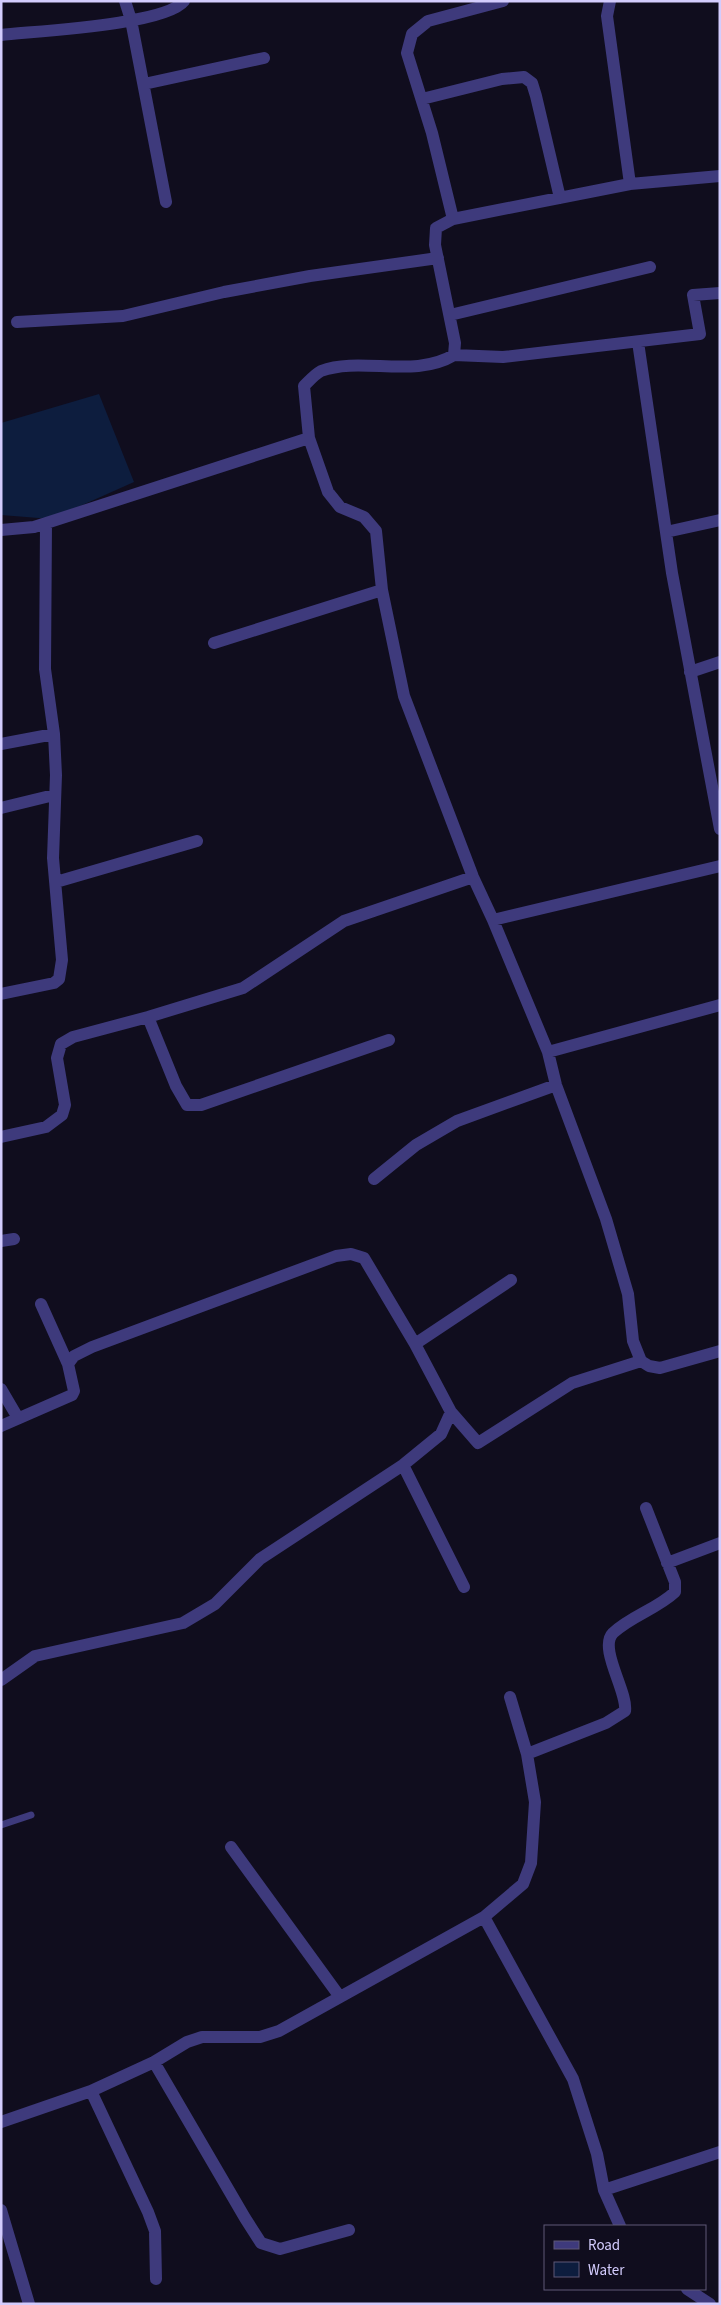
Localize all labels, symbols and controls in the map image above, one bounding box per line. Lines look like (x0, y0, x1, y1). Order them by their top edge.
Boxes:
legend (544, 2225, 706, 2290)
text: Road (588, 2235, 620, 2256)
text: Water (588, 2260, 625, 2281)

